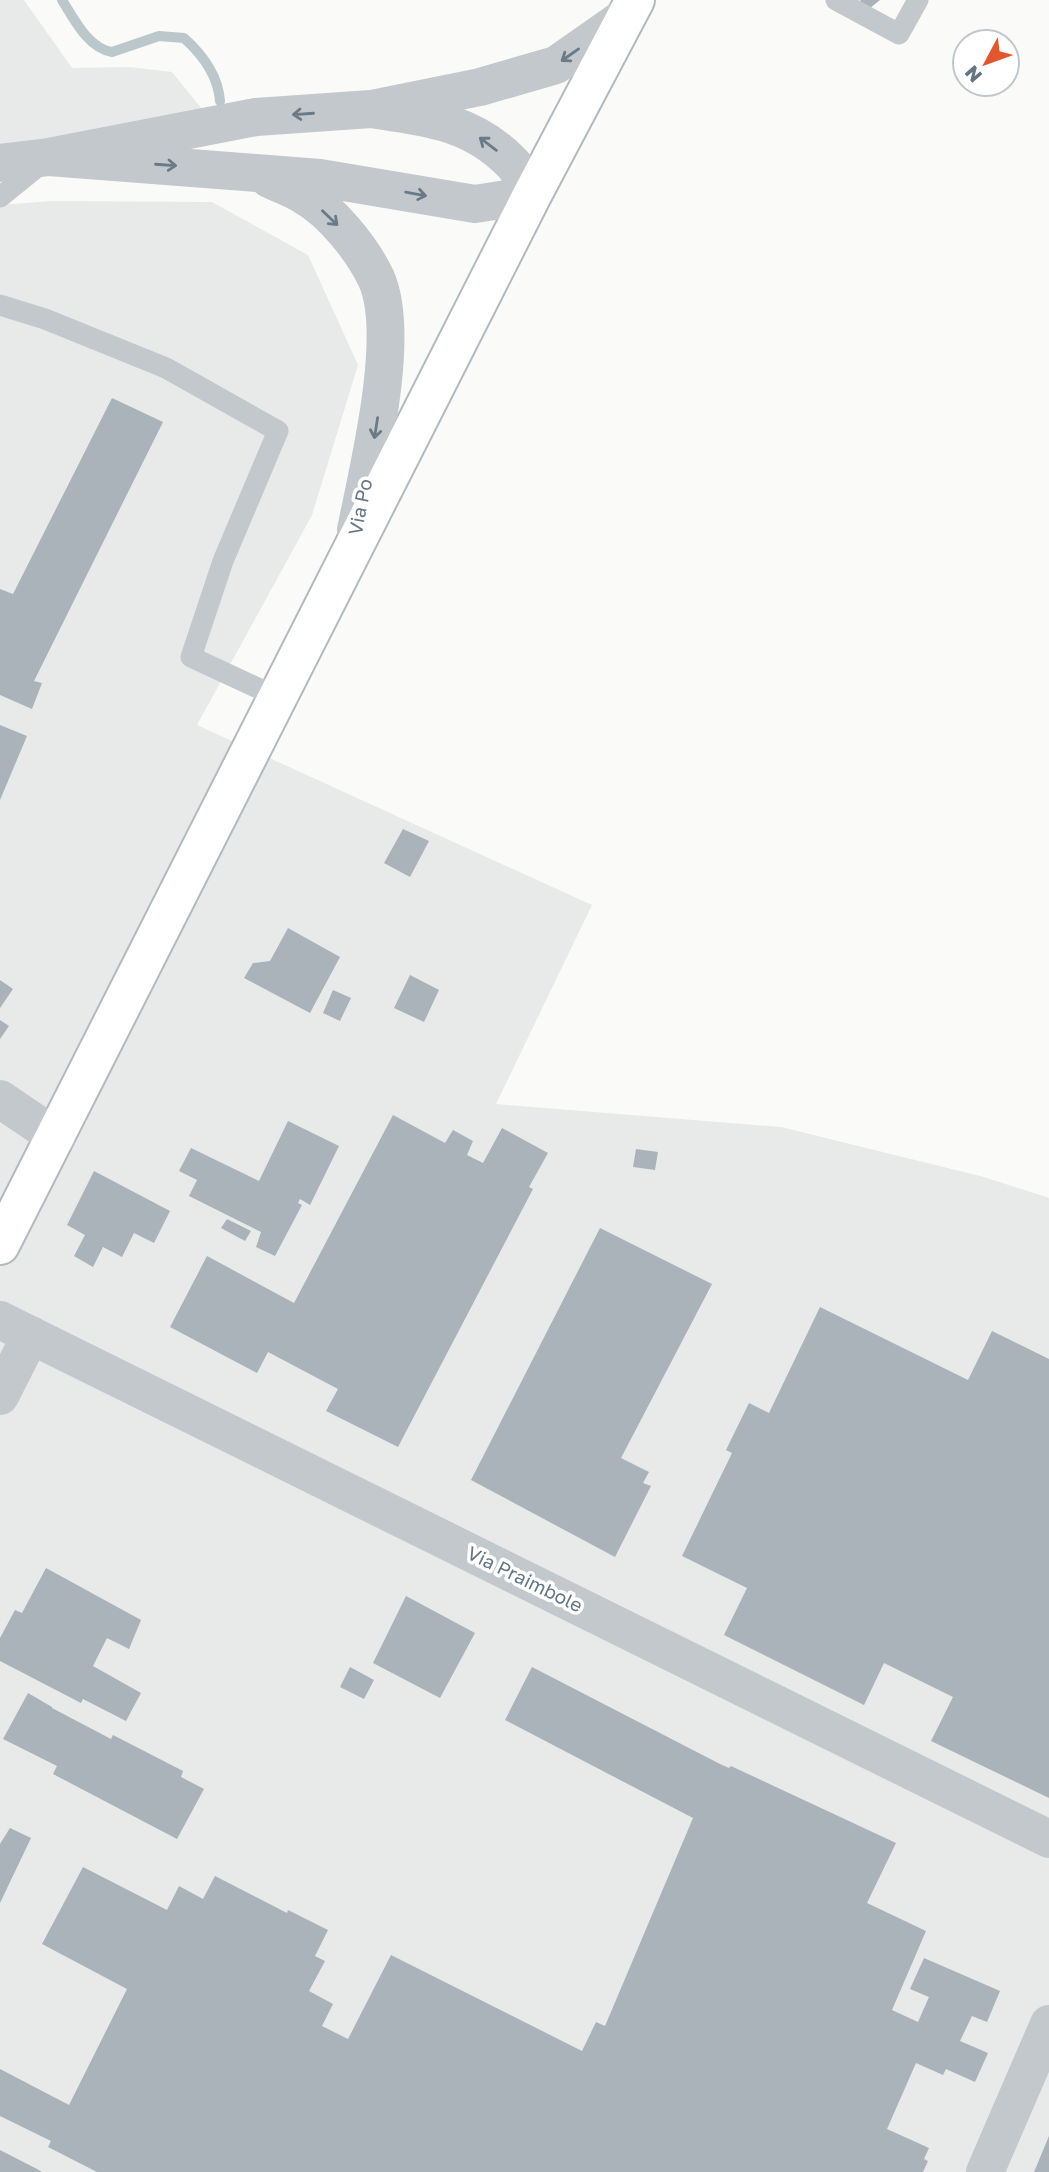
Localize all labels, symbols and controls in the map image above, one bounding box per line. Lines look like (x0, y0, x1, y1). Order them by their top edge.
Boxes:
north arrow (951, 28, 1021, 98)
one-way arrow (561, 48, 580, 62)
text: N (959, 61, 986, 87)
one-way arrow (291, 107, 314, 120)
one-way arrow (478, 137, 497, 152)
one-way arrow (154, 159, 177, 172)
one-way arrow (404, 188, 427, 201)
one-way arrow (321, 210, 338, 227)
one-way arrow (369, 416, 382, 439)
street label: Via Po (343, 477, 376, 537)
street label: Via Praimbole (464, 1541, 587, 1616)

